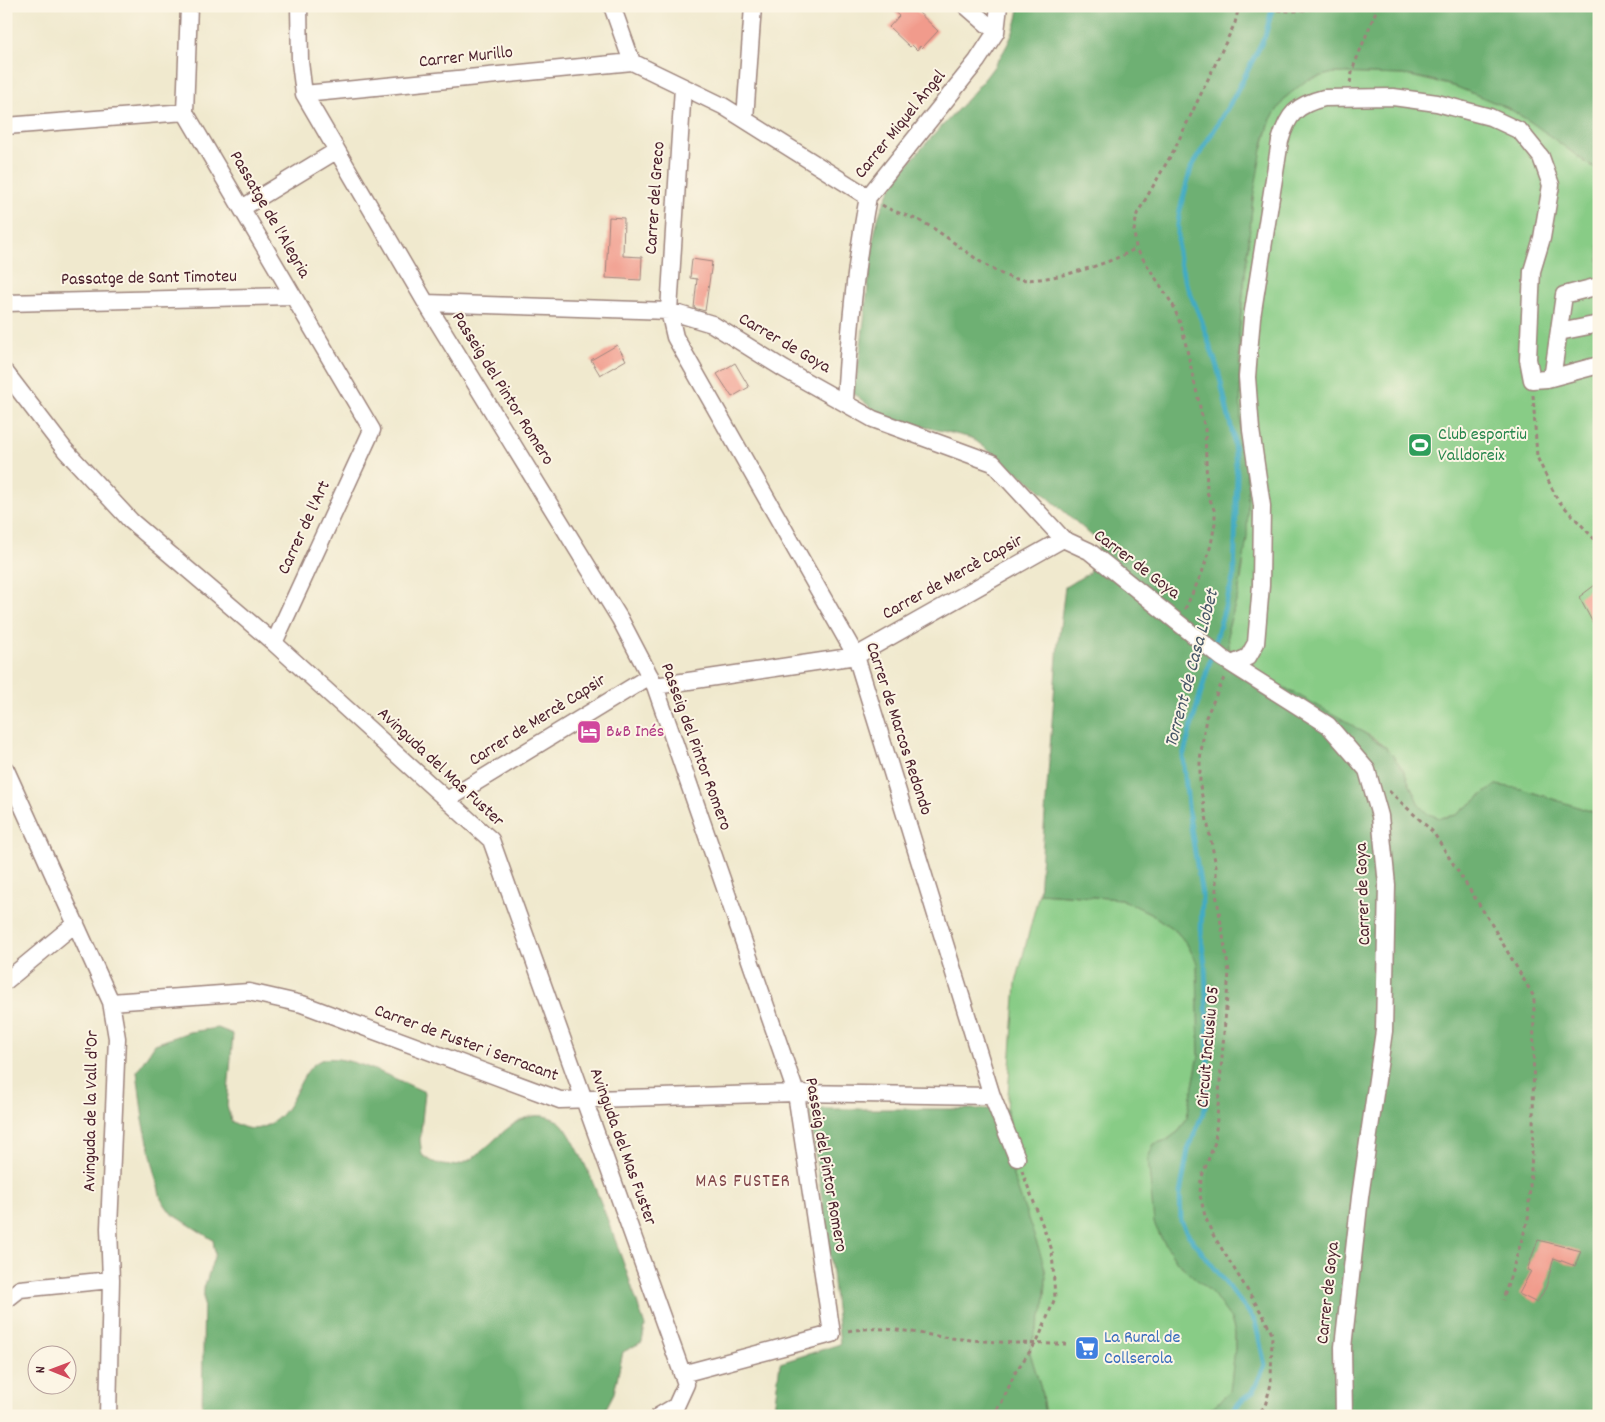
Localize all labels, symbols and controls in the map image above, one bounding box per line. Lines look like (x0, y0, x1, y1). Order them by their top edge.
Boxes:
street label: Carrer Murillo (418, 41, 514, 75)
street label: Carrer Miquel Àngel (849, 65, 953, 185)
street label: Carrer del Greco (640, 141, 672, 255)
street label: Passatge de l'Alegria (222, 147, 316, 284)
street label: Passatge de Sant Timoteu (61, 265, 237, 293)
street label: Passeig del Pintor Romero (445, 307, 559, 471)
street label: Carrer de Goya (733, 307, 835, 381)
place label: Club esportiu Valldoreix (1438, 423, 1527, 469)
sports icon: Club esportiu Valldoreix (1407, 432, 1433, 458)
street label: Carrer de l'Art (272, 477, 338, 579)
street label: Carrer de Goya (1087, 524, 1185, 606)
street label: Carrer de Mercè Capsir (878, 529, 1028, 627)
water label: Torrent de Casa Llobet (1159, 585, 1228, 751)
street label: Carrer de Marcos Redondo (858, 639, 938, 819)
street label: Passeig del Pintor Romero (653, 660, 737, 834)
street label: Carrer de Mercè Capsir (465, 669, 612, 773)
street label: Avinguda del Mas Fuster (371, 702, 509, 834)
hotel icon: B&B Inés (576, 719, 602, 745)
place label: B&B Inés (606, 720, 664, 745)
street label: Carrer de Goya (1350, 842, 1378, 946)
street label: Circuit Inclusiu 05 (1191, 985, 1227, 1109)
street label: Carrer de Fuster i Serracant (370, 999, 562, 1089)
street label: Avinguda de la Vall d'Or (78, 1030, 106, 1192)
street label: Avinguda del Mas Fuster (582, 1065, 662, 1229)
street label: Passeig del Pintor Romero (797, 1076, 853, 1254)
district label: MAS FUSTER (695, 1169, 791, 1196)
street label: Carrer de Goya (1311, 1240, 1347, 1345)
place label: La Rural de Collserola (1104, 1326, 1180, 1372)
supermarket icon: La Rural de Collserola (1074, 1335, 1100, 1361)
north arrow (28, 1344, 78, 1394)
text: N (31, 1366, 51, 1373)

